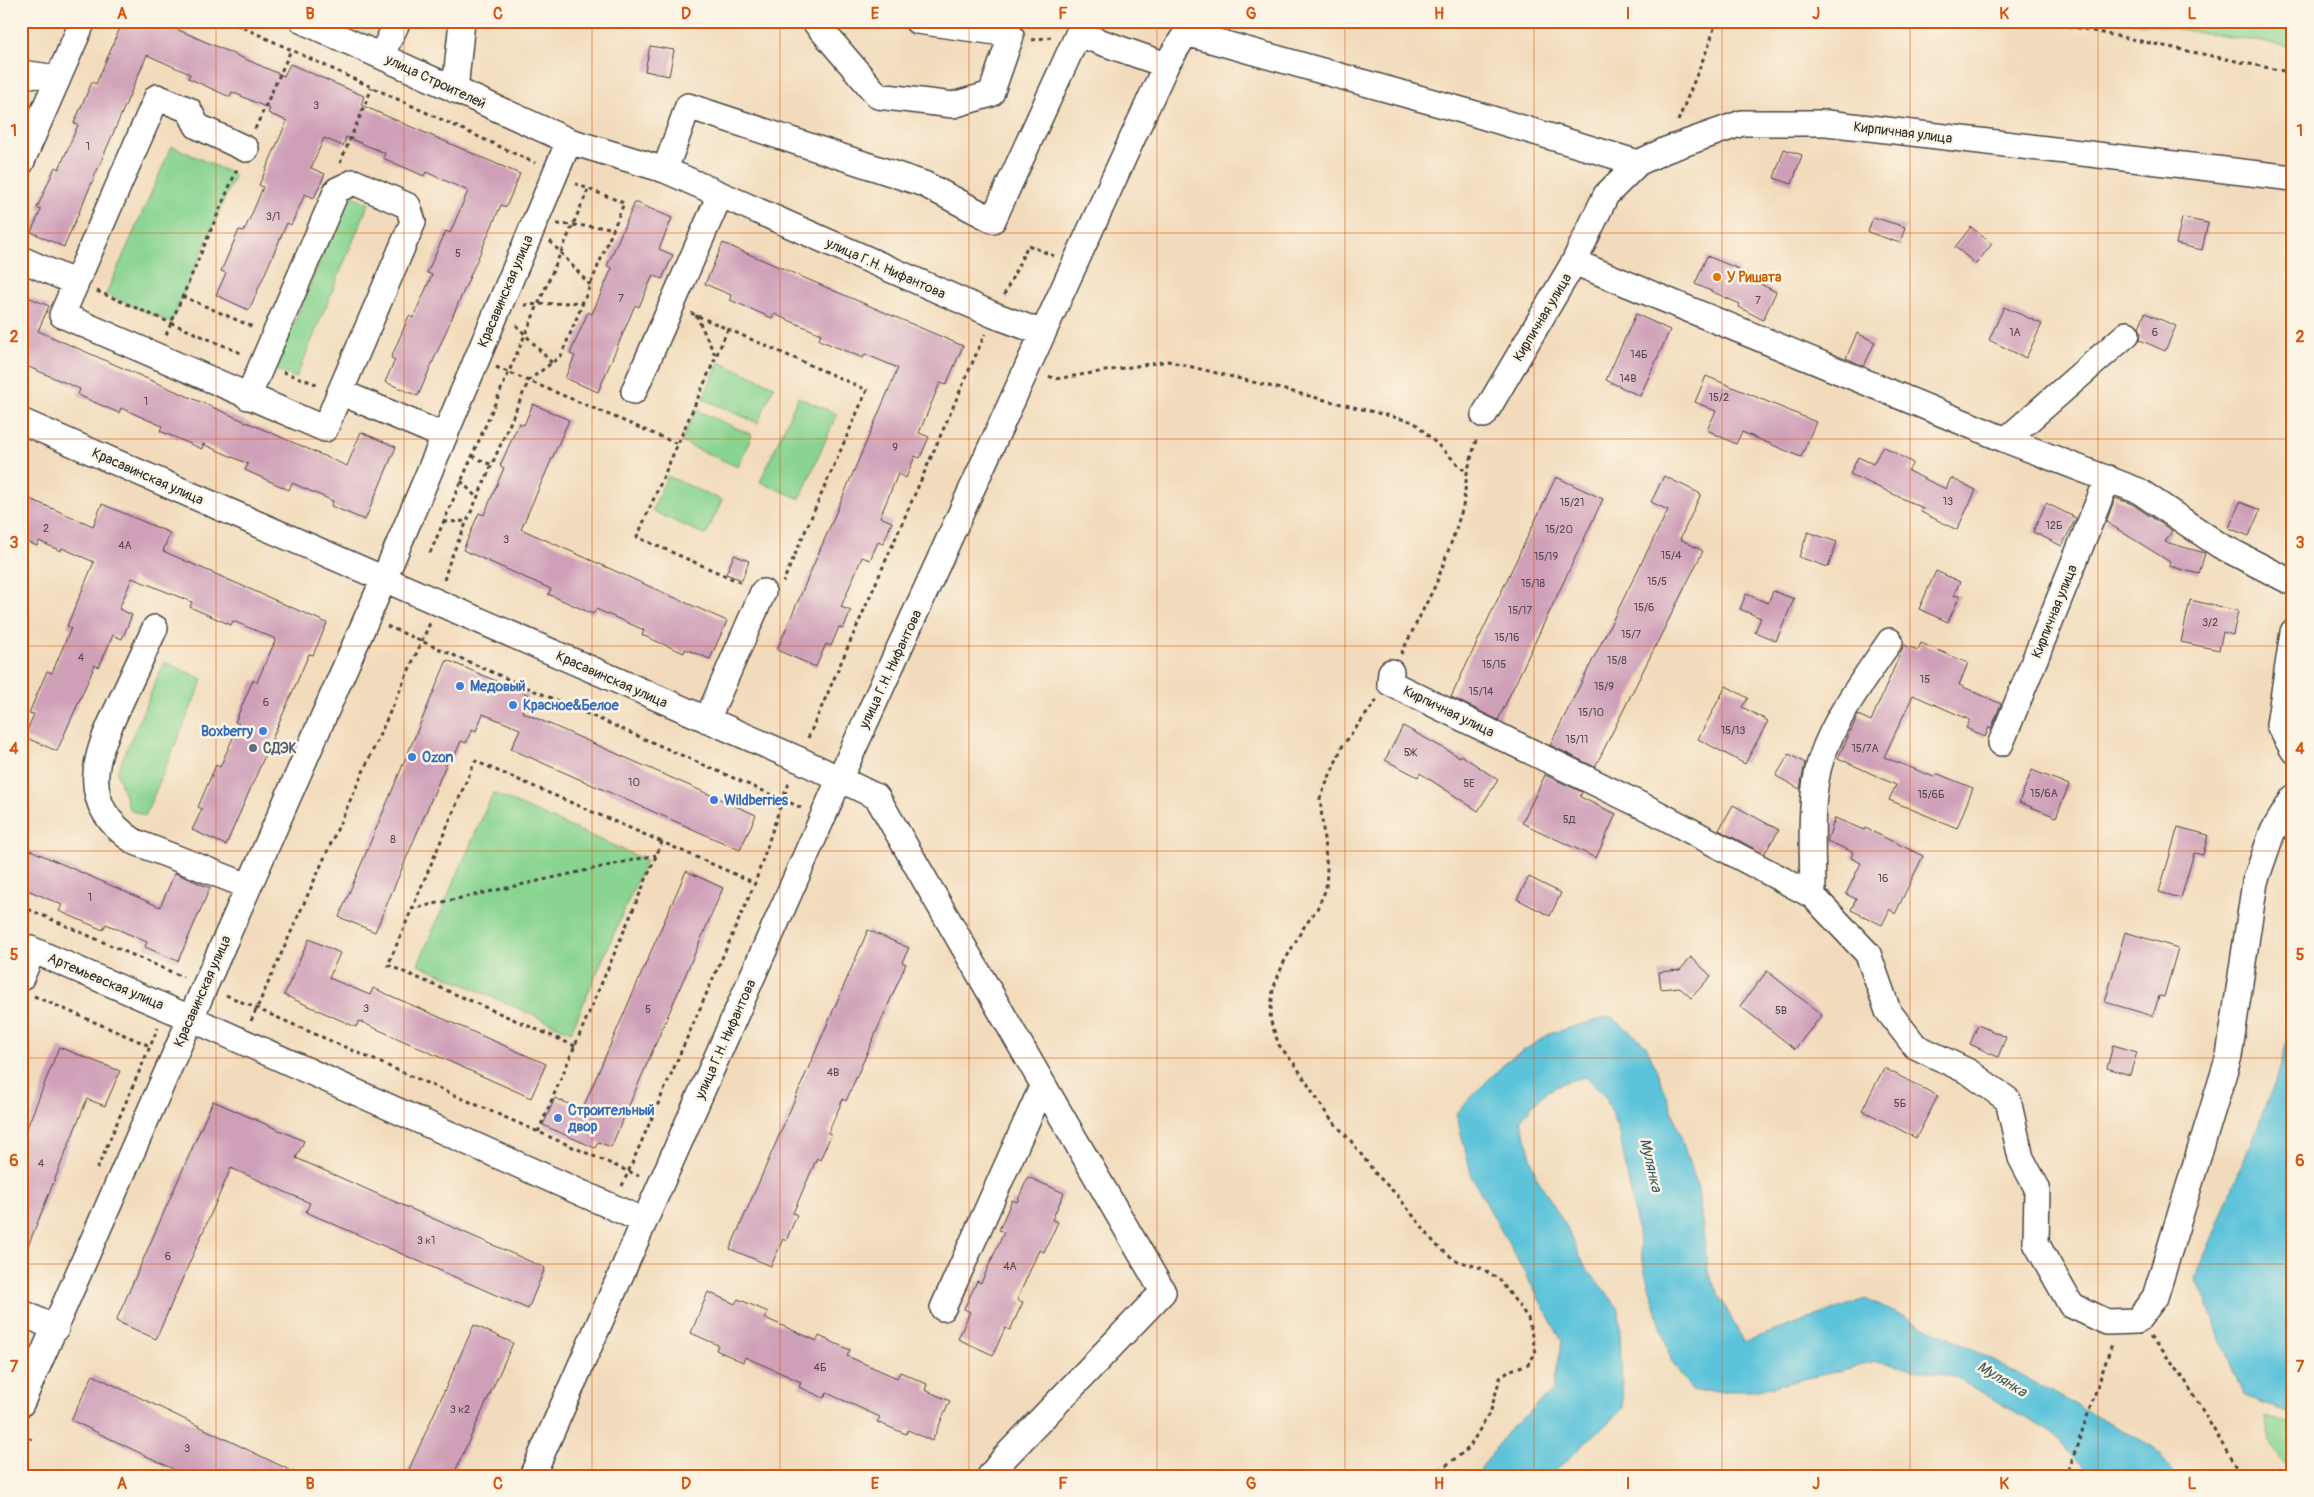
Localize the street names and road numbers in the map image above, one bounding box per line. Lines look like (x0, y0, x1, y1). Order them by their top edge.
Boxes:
street label: улица Строителей (382, 50, 489, 112)
street label: Кирпичная улица (1853, 118, 1953, 147)
street label: Красавинская улица (474, 233, 537, 350)
street label: улица Г.Н. Нифантова (822, 234, 948, 302)
street label: Кирпичная улица (1510, 270, 1575, 364)
street label: Красавинская улица (89, 444, 206, 509)
street label: Кирпичная улица (2028, 562, 2081, 660)
street label: улица Г.Н. Нифантова (855, 607, 925, 732)
street label: Красавинская улица (553, 647, 670, 712)
street label: Кирпичная улица (1400, 682, 1497, 741)
street label: Красавинская улица (170, 933, 235, 1050)
street label: Артемьевская улица (45, 949, 166, 1014)
street label: улица Г.Н. Нифантова (691, 977, 759, 1103)

